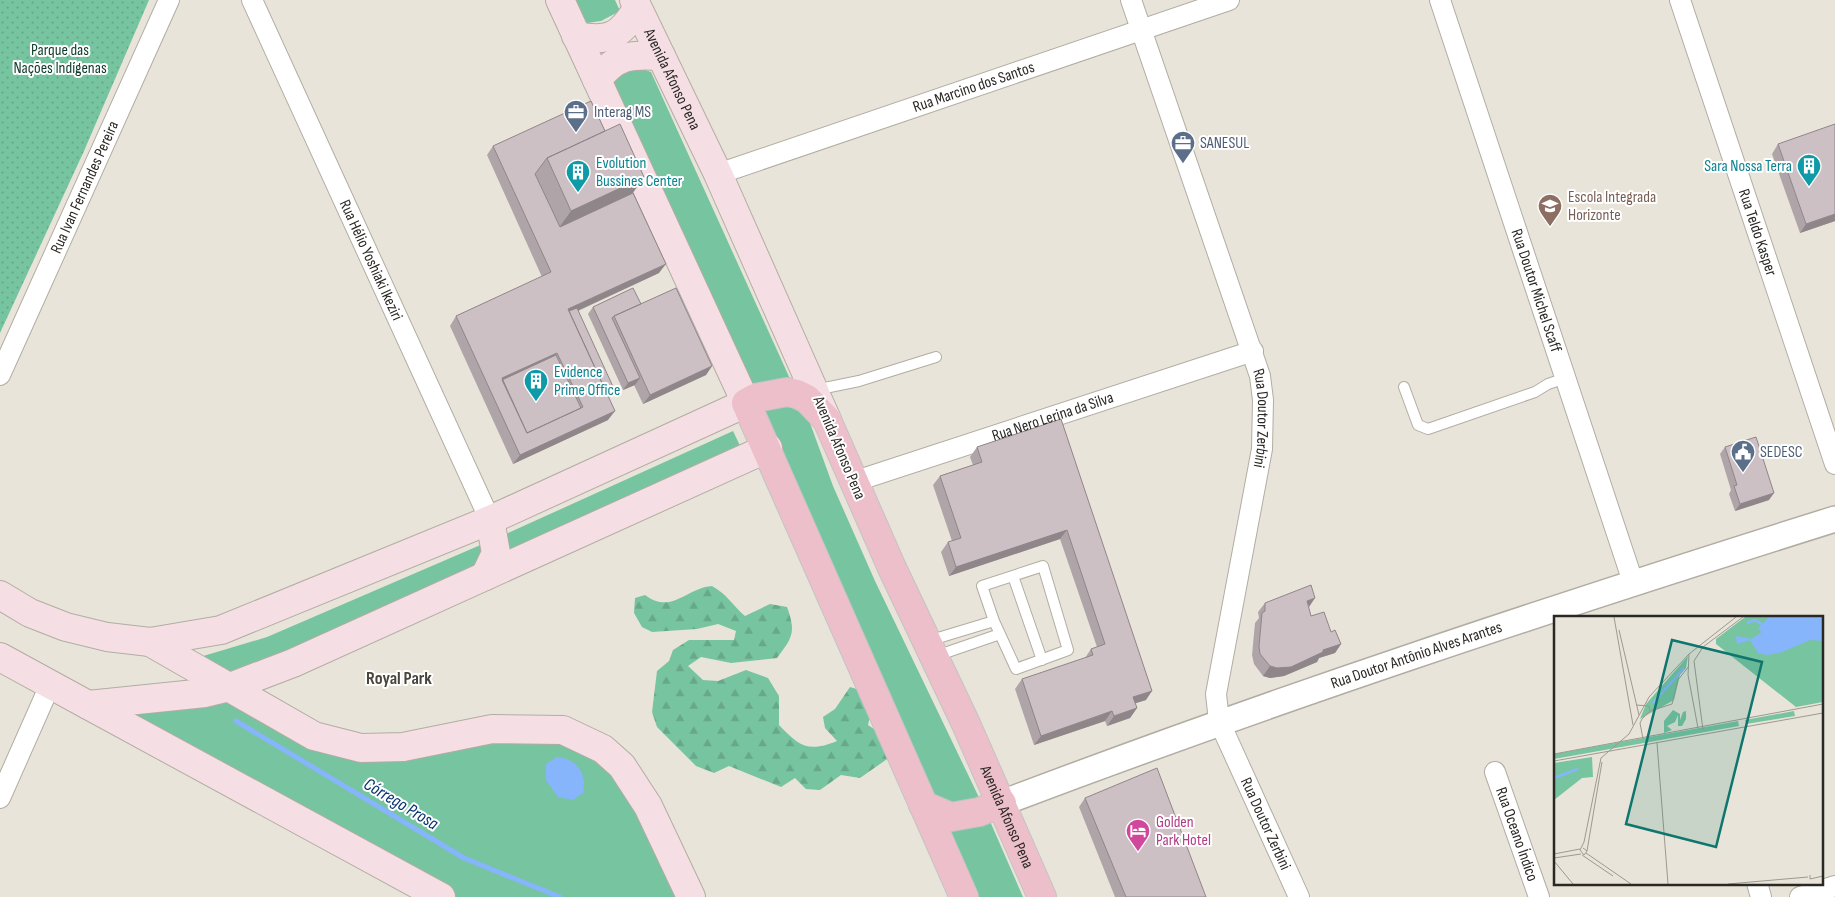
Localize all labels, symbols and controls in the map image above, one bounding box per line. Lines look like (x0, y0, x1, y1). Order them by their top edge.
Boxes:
street label: Avenida Afonso Pena (639, 25, 705, 133)
park label: Parque das Nações Indígenas (13, 41, 107, 78)
street label: Rua Marcino dos Santos (910, 57, 1037, 116)
office icon: Interag MS (563, 99, 589, 133)
place label: Interag MS (594, 103, 651, 122)
street label: Rua Ivan Fernandes Pereira (47, 118, 123, 256)
office icon: SANESUL (1170, 130, 1196, 164)
place label: SANESUL (1200, 134, 1249, 153)
building icon: Sara Nossa Terra (1796, 153, 1822, 187)
place label: Evolution Bussines Center (596, 154, 683, 191)
place label: Sara Nossa Terra (1704, 157, 1792, 176)
building icon: Evolution Bussines Center (565, 159, 591, 193)
street label: Rua Teldo Kasper (1734, 187, 1781, 279)
place label: Escola Integrada Horizonte (1568, 188, 1656, 225)
school or university icon: Escola Integrada Horizonte (1537, 193, 1563, 227)
street label: Rua Hélio Yoshiaki Ikeziri (335, 197, 407, 323)
street label: Rua Doutor Michel Scaff (1507, 226, 1566, 355)
place label: Evidence Prime Office (554, 363, 620, 400)
street label: Rua Doutor Zerbini (1249, 366, 1273, 469)
building icon: Evidence Prime Office (523, 368, 549, 402)
street label: Rua Nero Lerina da Silva (989, 388, 1116, 445)
street label: Avenida Afonso Pena (808, 393, 869, 502)
public building icon: SEDESC (1730, 439, 1756, 473)
place label: SEDESC (1760, 443, 1803, 462)
inset map (1554, 616, 1822, 884)
street label: Rua Doutor Antônio Alves Arantes (1328, 617, 1505, 693)
district label: Royal Park (366, 668, 432, 689)
street label: Avenida Afonso Pena (976, 762, 1038, 871)
water label: Córrego Prosa (360, 774, 443, 835)
street label: Rua Doutor Zerbini (1236, 775, 1295, 873)
street label: Rua Oceano Índico (1492, 785, 1542, 884)
place label: Golden Park Hotel (1156, 813, 1211, 850)
hotel icon: Golden Park Hotel (1125, 818, 1151, 852)

